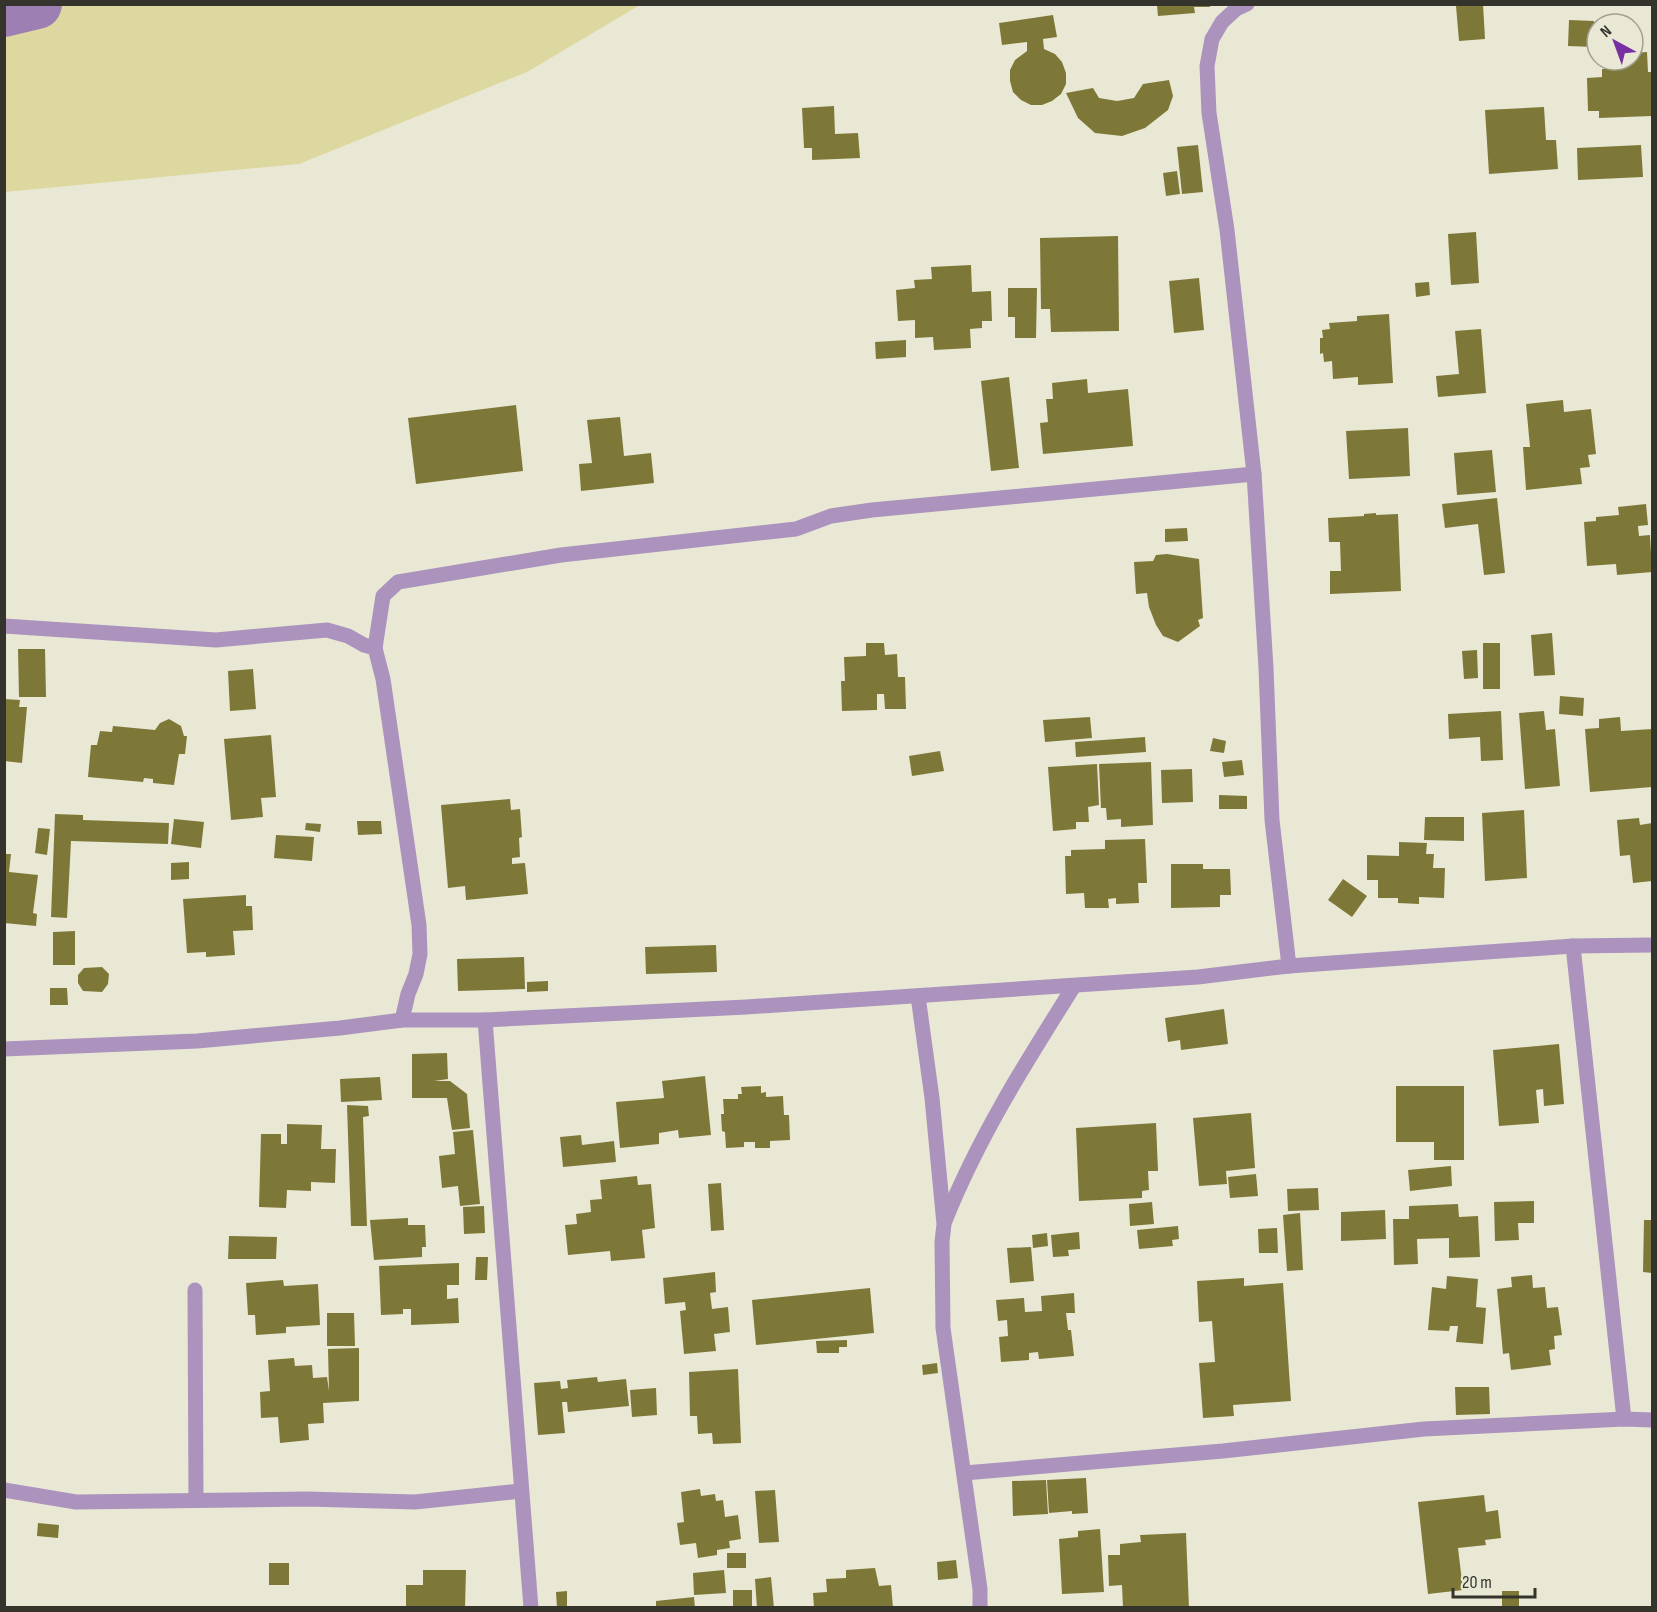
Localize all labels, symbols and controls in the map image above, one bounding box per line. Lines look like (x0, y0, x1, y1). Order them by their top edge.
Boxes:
north arrow (1585, 12, 1645, 72)
text: N (1597, 22, 1616, 42)
scale bar (1453, 1561, 1536, 1599)
text: 20 m (1462, 1572, 1492, 1593)

